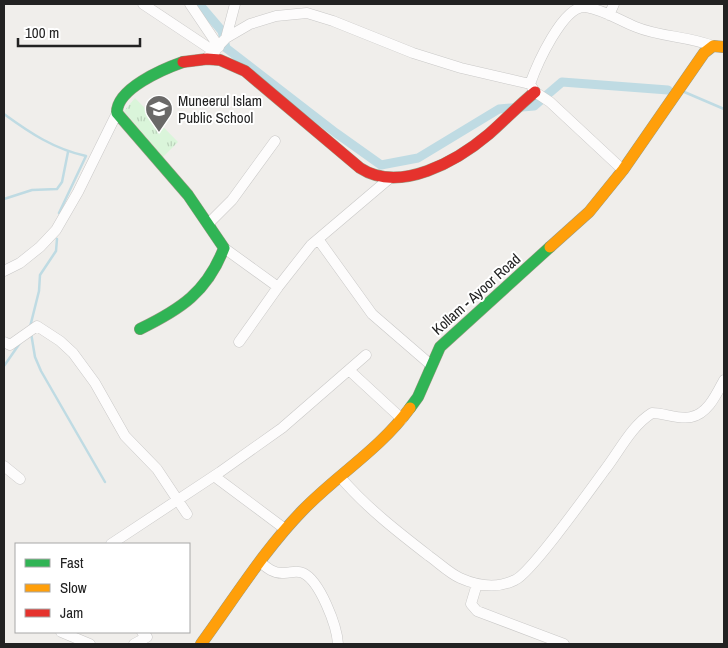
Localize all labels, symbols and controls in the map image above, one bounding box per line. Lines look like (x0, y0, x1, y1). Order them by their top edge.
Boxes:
scale bar (18, 15, 140, 47)
text: 100 m (25, 22, 59, 43)
place label: Muneerul Islam Public School (178, 90, 262, 128)
school or university icon: Muneerul Islam Public School (144, 94, 174, 133)
street label: Kollam - Ayoor Road (427, 249, 525, 339)
legend (15, 543, 190, 633)
text: Fast (60, 552, 84, 573)
text: Slow (60, 577, 87, 598)
text: Jam (60, 602, 83, 623)

